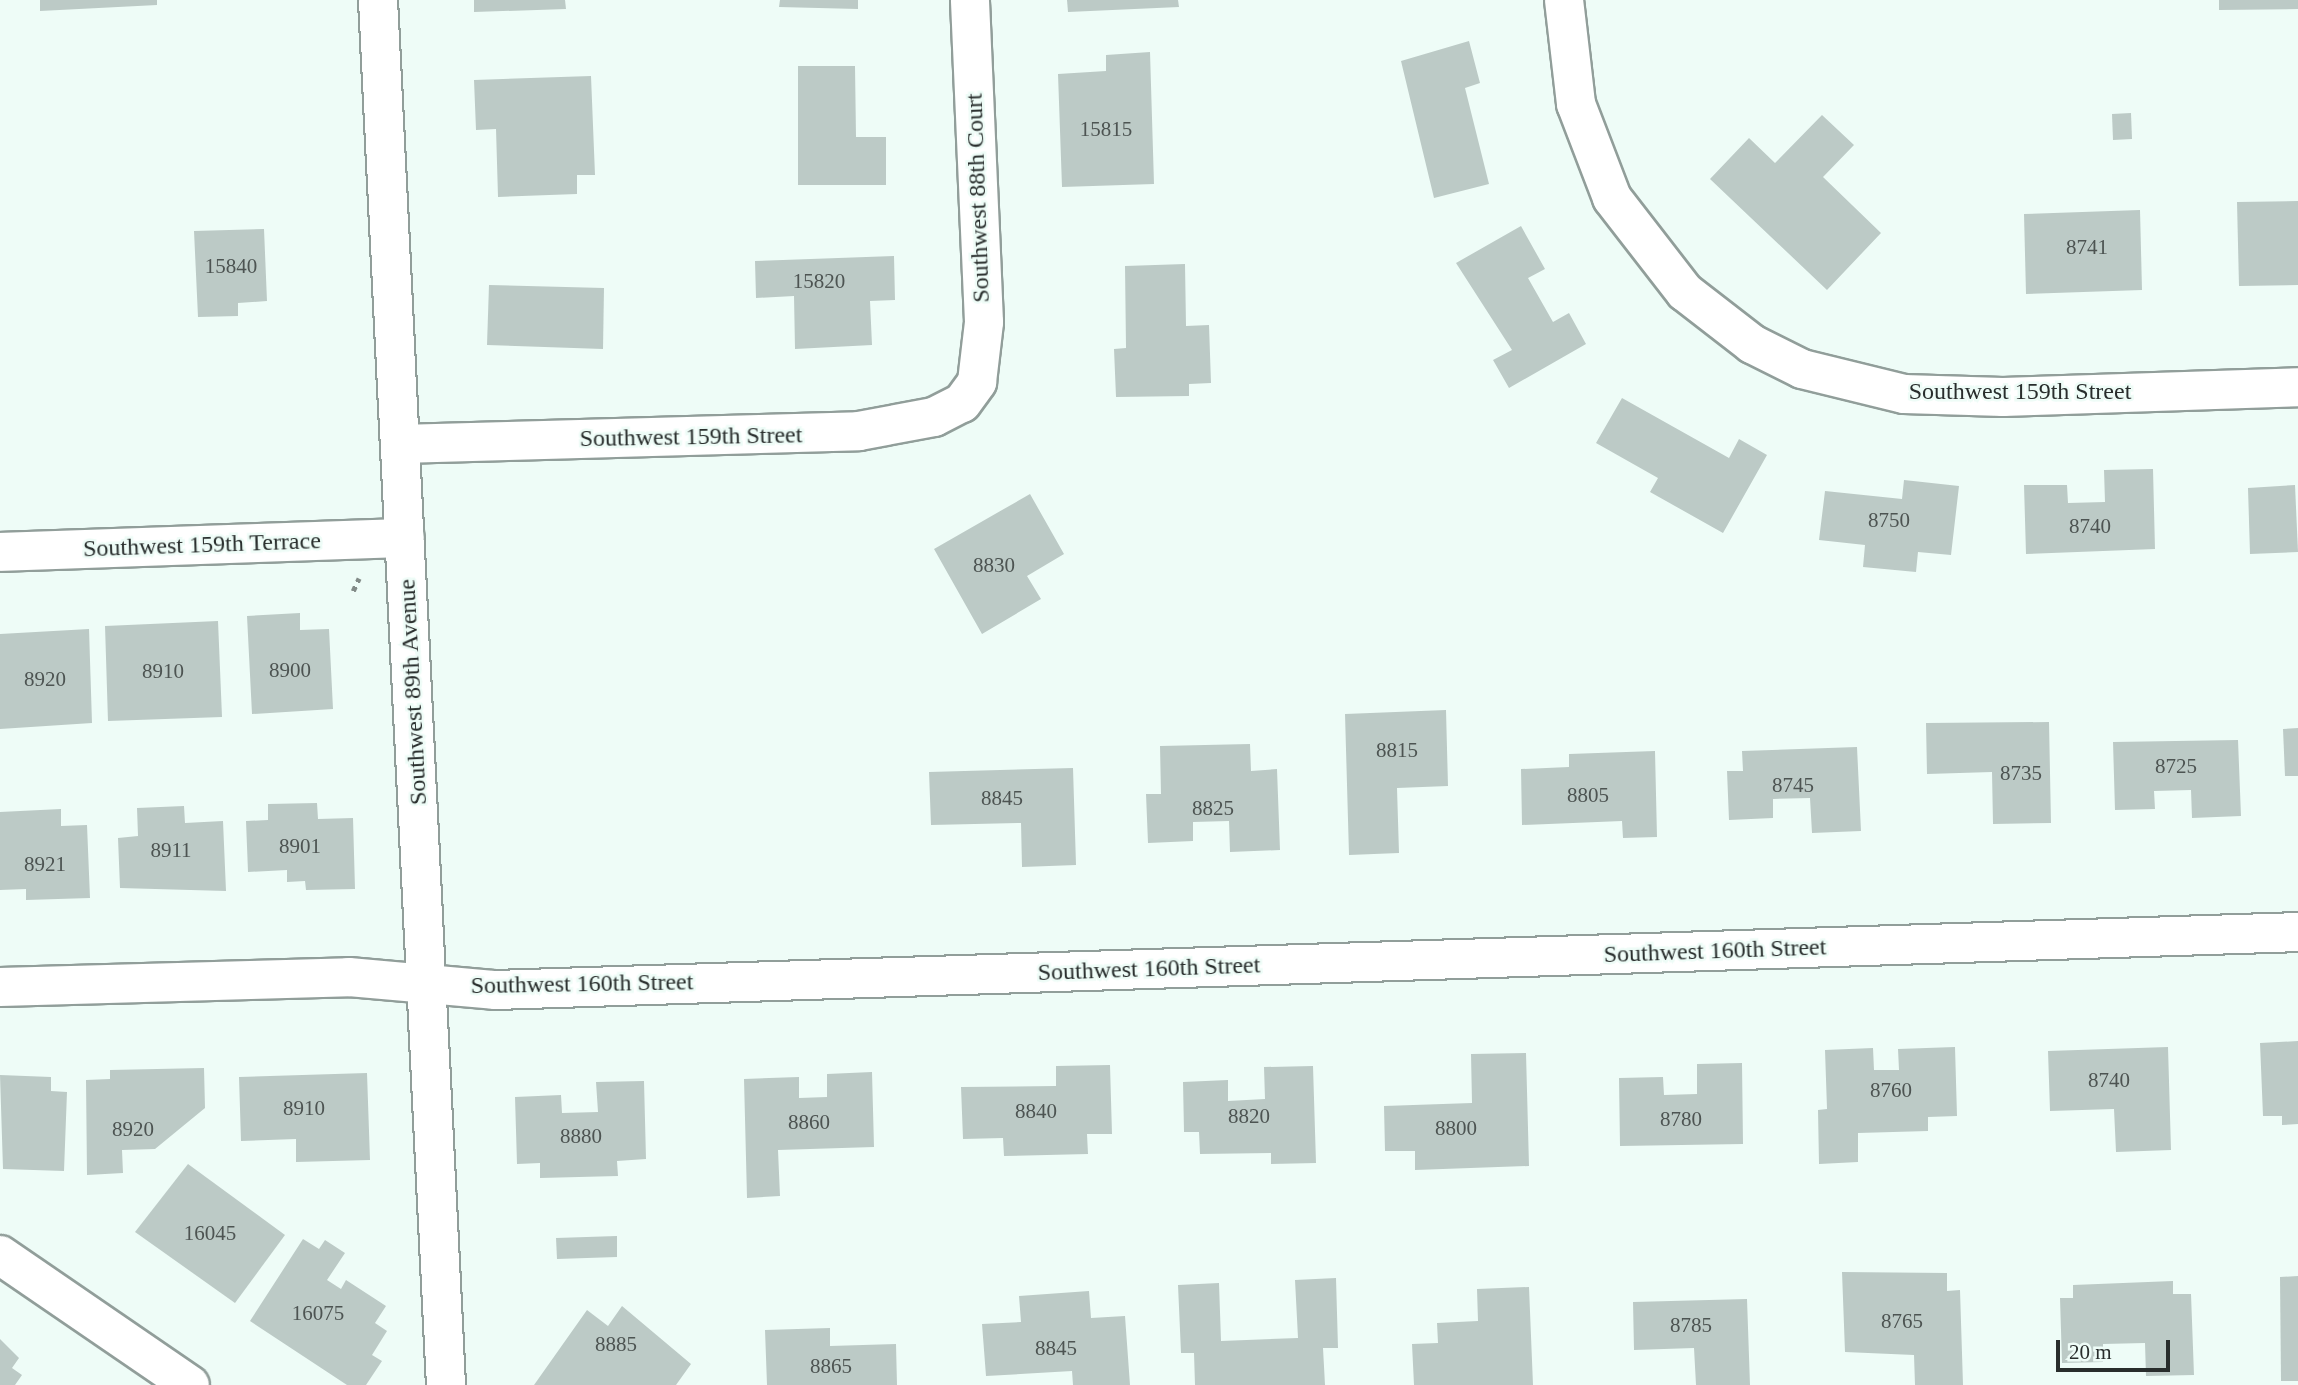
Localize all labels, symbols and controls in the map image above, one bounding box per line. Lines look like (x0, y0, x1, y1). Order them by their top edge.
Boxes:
street label: Southwest 88th Court (960, 93, 996, 303)
house number: 15815 (1080, 116, 1132, 142)
house number: 8741 (2066, 234, 2108, 260)
house number: 15840 (205, 253, 257, 279)
house number: 15820 (793, 268, 845, 294)
street label: Southwest 159th Street (1909, 378, 2131, 406)
street label: Southwest 159th Street (579, 421, 803, 453)
house number: 8750 (1868, 507, 1910, 533)
house number: 8740 (2069, 513, 2111, 539)
street label: Southwest 159th Terrace (82, 526, 322, 564)
house number: 8830 (973, 552, 1015, 578)
street label: Southwest 89th Avenue (393, 578, 433, 806)
house number: 8900 (269, 657, 311, 683)
house number: 8910 (142, 658, 184, 684)
house number: 8920 (24, 666, 66, 692)
house number: 8815 (1376, 737, 1418, 763)
house number: 8725 (2155, 753, 2197, 779)
house number: 8735 (2000, 760, 2042, 786)
house number: 8745 (1772, 772, 1814, 798)
house number: 8805 (1567, 782, 1609, 808)
house number: 8845 (981, 785, 1023, 811)
house number: 8825 (1192, 795, 1234, 821)
house number: 8901 (279, 833, 321, 859)
house number: 8911 (150, 837, 192, 863)
house number: 8921 (24, 851, 66, 877)
street label: Southwest 160th Street (1603, 933, 1827, 969)
street label: Southwest 160th Street (1037, 951, 1261, 987)
street label: Southwest 160th Street (470, 968, 694, 1000)
house number: 8740 (2088, 1067, 2130, 1093)
house number: 8760 (1870, 1077, 1912, 1103)
house number: 8910 (283, 1095, 325, 1121)
house number: 8840 (1015, 1098, 1057, 1124)
house number: 8820 (1228, 1103, 1270, 1129)
house number: 8780 (1660, 1106, 1702, 1132)
house number: 8860 (788, 1109, 830, 1135)
house number: 8800 (1435, 1115, 1477, 1141)
house number: 8920 (112, 1116, 154, 1142)
house number: 8880 (560, 1123, 602, 1149)
house number: 16045 (184, 1220, 236, 1246)
house number: 16075 (292, 1300, 344, 1326)
house number: 8765 (1881, 1308, 1923, 1334)
house number: 8785 (1670, 1312, 1712, 1338)
scale bar (2060, 1326, 2174, 1370)
house number: 8885 (595, 1331, 637, 1357)
house number: 8845 (1035, 1335, 1077, 1361)
text: 20 m (2069, 1340, 2112, 1364)
house number: 8865 (810, 1353, 852, 1379)

